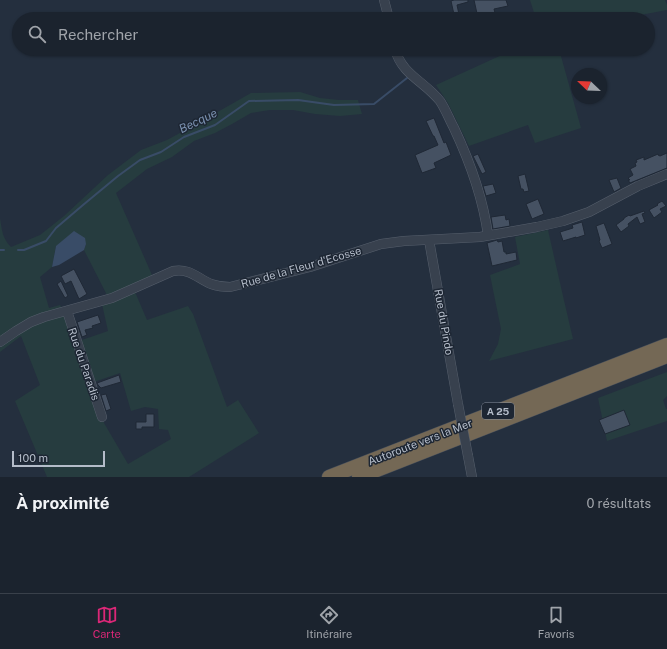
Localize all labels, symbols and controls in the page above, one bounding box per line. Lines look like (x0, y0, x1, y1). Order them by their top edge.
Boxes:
search box (12, 12, 655, 56)
icon: search (26, 23, 48, 45)
text: Rechercher (58, 26, 138, 43)
north arrow (571, 68, 607, 104)
water label: Becque (177, 106, 220, 136)
street label: Rue de la Fleur d'Ecosse (240, 244, 362, 290)
street label: Rue du Pindo (432, 288, 456, 356)
street label: Rue du Paradis (66, 326, 102, 402)
road number: A 25 (482, 403, 514, 419)
street label: Autoroute vers la Mer (366, 417, 474, 467)
scale bar (12, 449, 105, 468)
text: 100 m (18, 452, 48, 464)
text: À proximité (16, 493, 110, 513)
text: 0 résultats (586, 496, 651, 511)
tab: Carte (93, 604, 121, 640)
tab: Itinéraire (306, 604, 352, 640)
tab: Favoris (538, 604, 574, 640)

